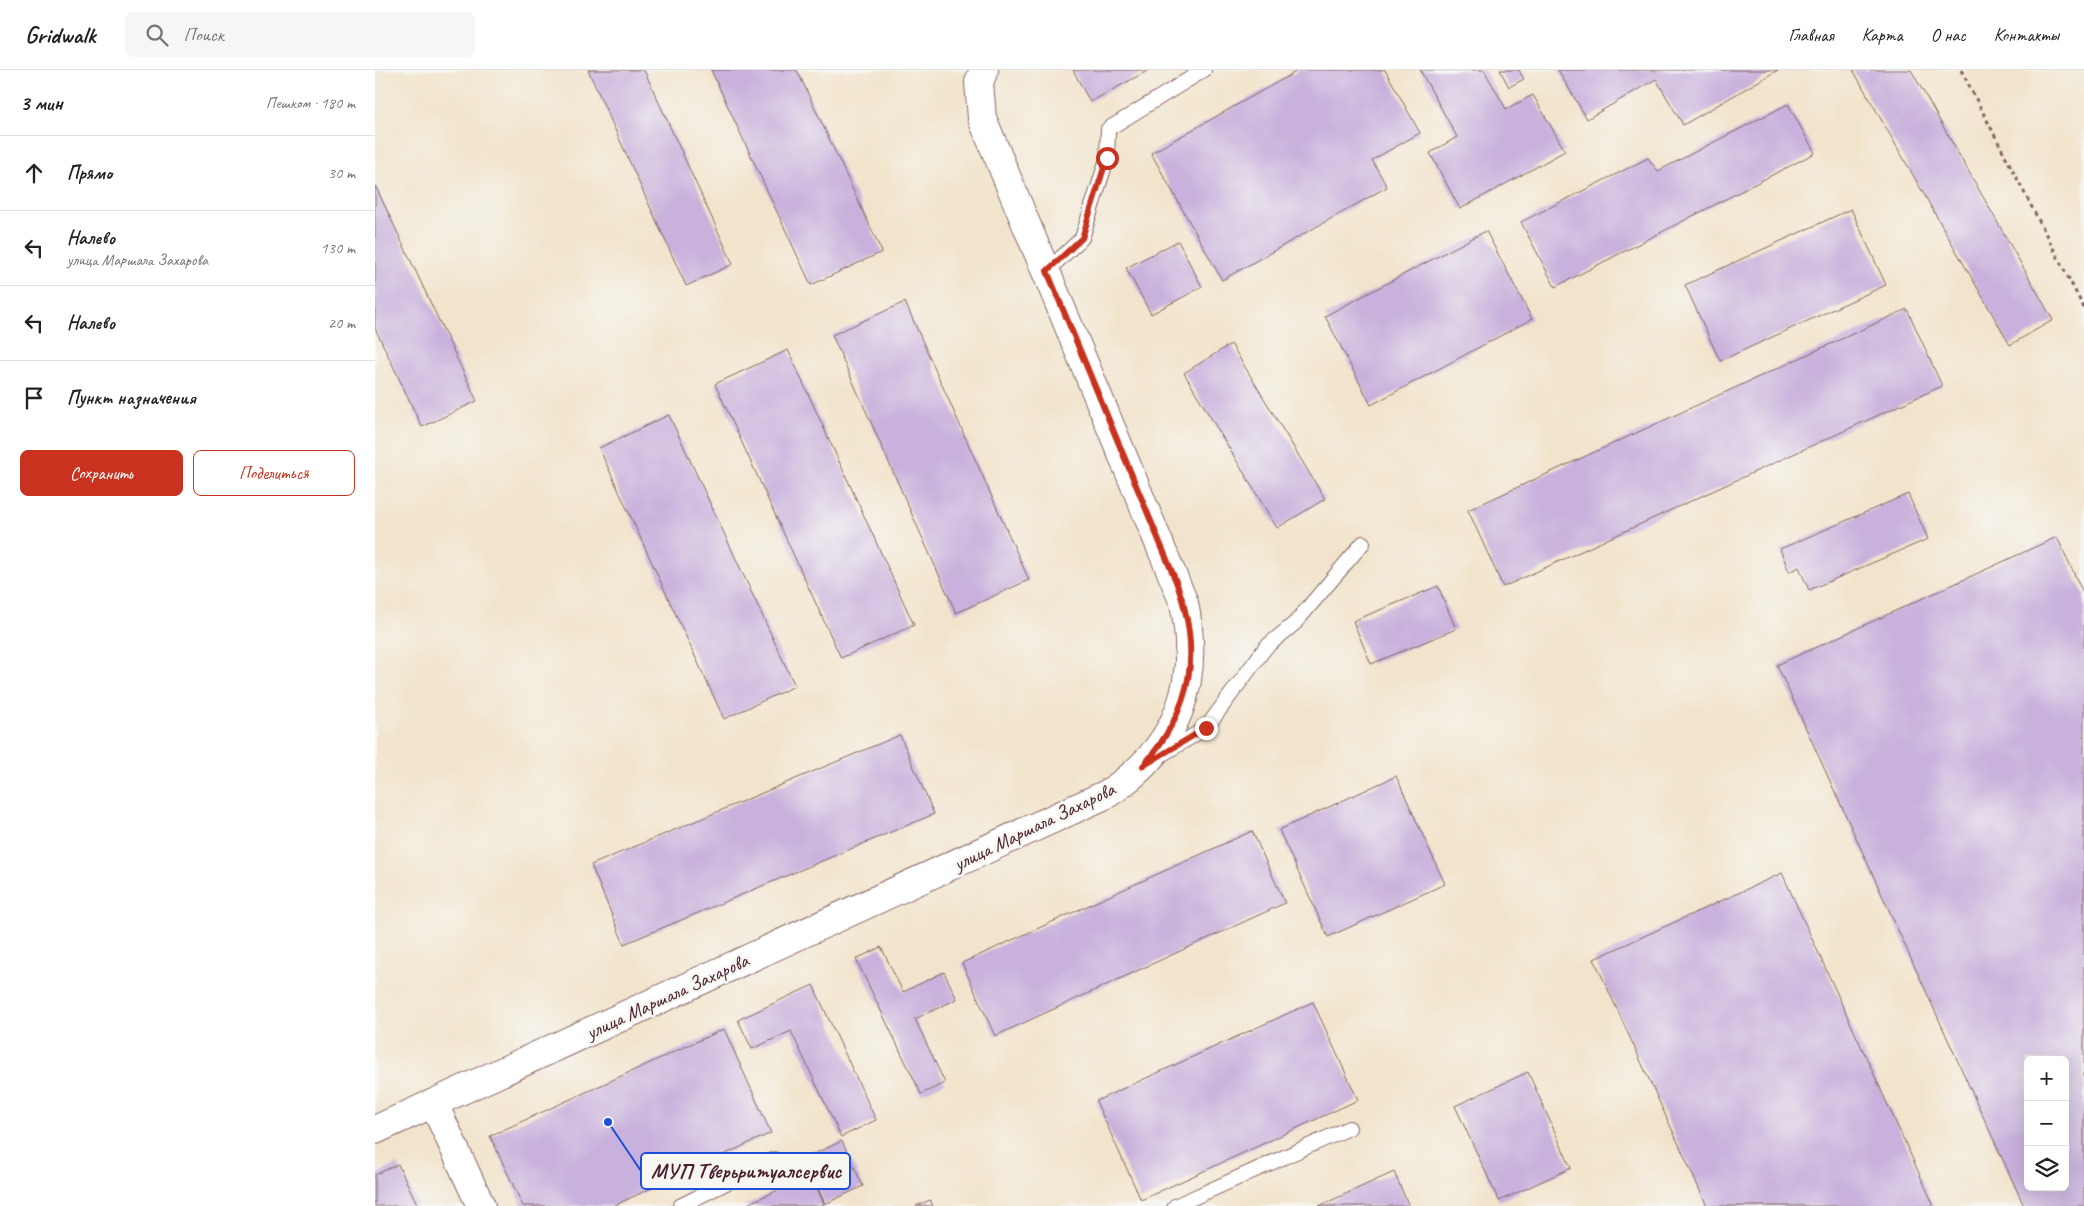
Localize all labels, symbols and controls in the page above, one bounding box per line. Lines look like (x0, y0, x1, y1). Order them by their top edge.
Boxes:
search box (125, 12, 475, 57)
text: Gridwalk (25, 20, 95, 50)
icon: search (143, 21, 171, 49)
text: Поиск (183, 23, 224, 47)
text: Главная (1789, 24, 1834, 46)
text: Карта (1862, 24, 1903, 46)
text: О нас (1931, 24, 1966, 46)
text: Контакты (1994, 24, 2059, 46)
text: 3 мин (20, 90, 63, 116)
text: Пешком · 180 m (266, 93, 355, 113)
route start (1096, 147, 1119, 170)
icon: ahead (20, 159, 48, 187)
text: Прямо (67, 161, 112, 185)
text: 30 m (328, 163, 355, 183)
text: Налево (67, 226, 115, 250)
icon: left (20, 234, 48, 262)
text: 130 m (321, 238, 355, 258)
text: улица Маршала Захарова (67, 250, 208, 270)
icon: left (20, 309, 48, 337)
text: Налево (67, 311, 115, 335)
text: 20 m (328, 313, 355, 333)
icon: arrive (20, 384, 48, 412)
text: Пункт назначения (67, 386, 196, 410)
button: Сохранить (20, 450, 183, 496)
button: Поделиться (193, 450, 355, 496)
route end (1195, 717, 1218, 740)
street label: улица Маршала Захарова (949, 776, 1120, 877)
street label: улица Маршала Захарова (581, 947, 754, 1045)
map controls (2024, 1056, 2069, 1191)
button: + (2024, 1056, 2069, 1101)
button: − (2024, 1101, 2069, 1146)
button: layers (2024, 1146, 2069, 1191)
callout: МУП Тверьритуалсервис (641, 1153, 850, 1189)
text: МУП Тверьритуалсервис (651, 1158, 842, 1184)

